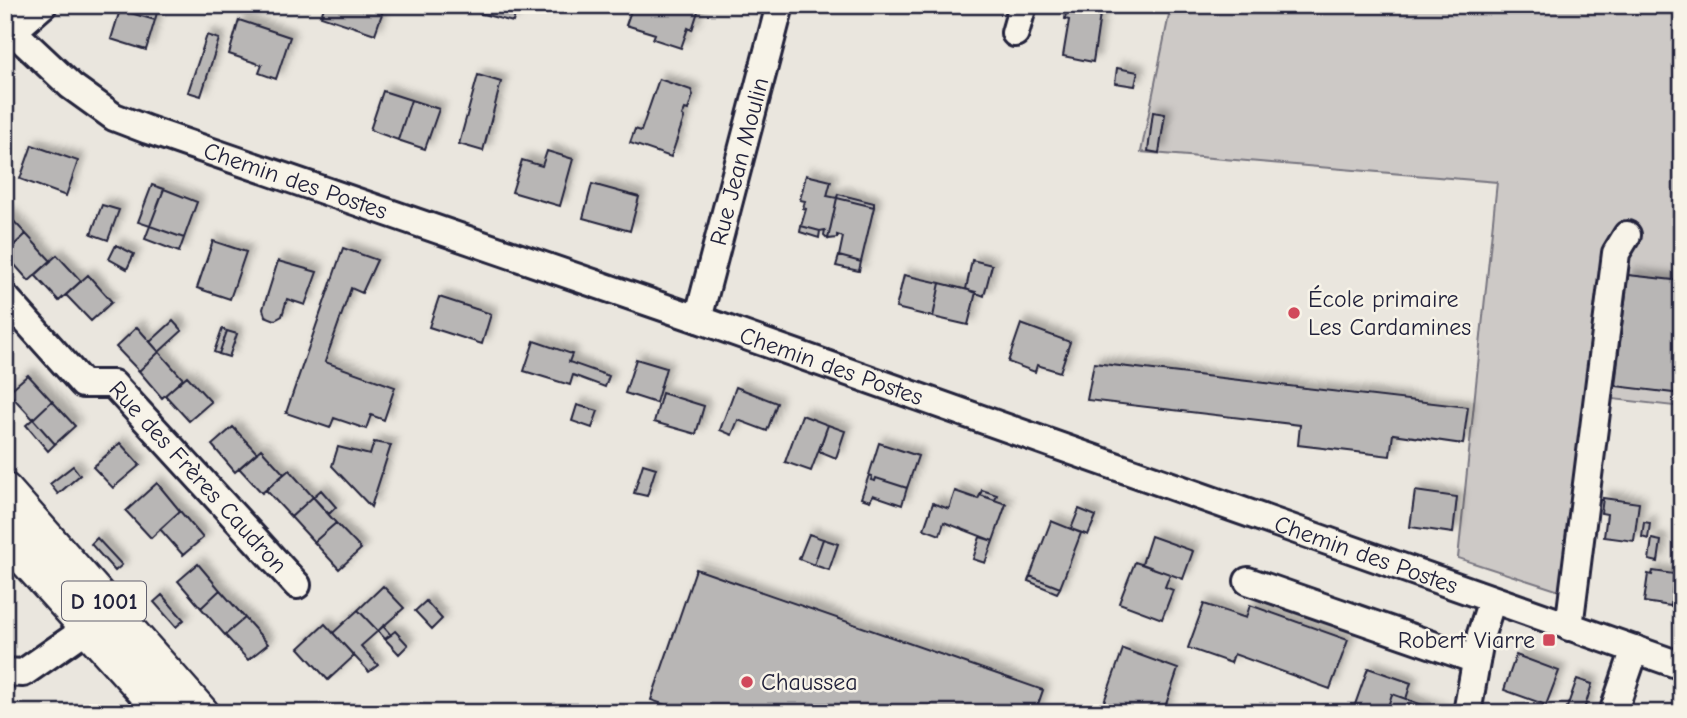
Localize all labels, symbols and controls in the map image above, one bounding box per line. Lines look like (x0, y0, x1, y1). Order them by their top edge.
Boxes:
street label: Rue Jean Moulin (704, 74, 775, 248)
street label: Chemin des Postes (200, 136, 391, 225)
place label: École primaire Les Cardamines (1308, 285, 1471, 341)
marker: École primaire Les Cardamines (1286, 305, 1302, 321)
street label: Chemin des Postes (736, 321, 927, 411)
street label: Rue des Frères Caudron (103, 375, 293, 579)
street label: Chemin des Postes (1271, 509, 1461, 600)
road number: D 1001 (62, 582, 146, 621)
place label: Robert Viarre (1398, 626, 1535, 654)
marker: Robert Viarre (1541, 632, 1557, 648)
place label: Chaussea (761, 668, 858, 696)
marker: Chaussea (739, 674, 755, 690)

